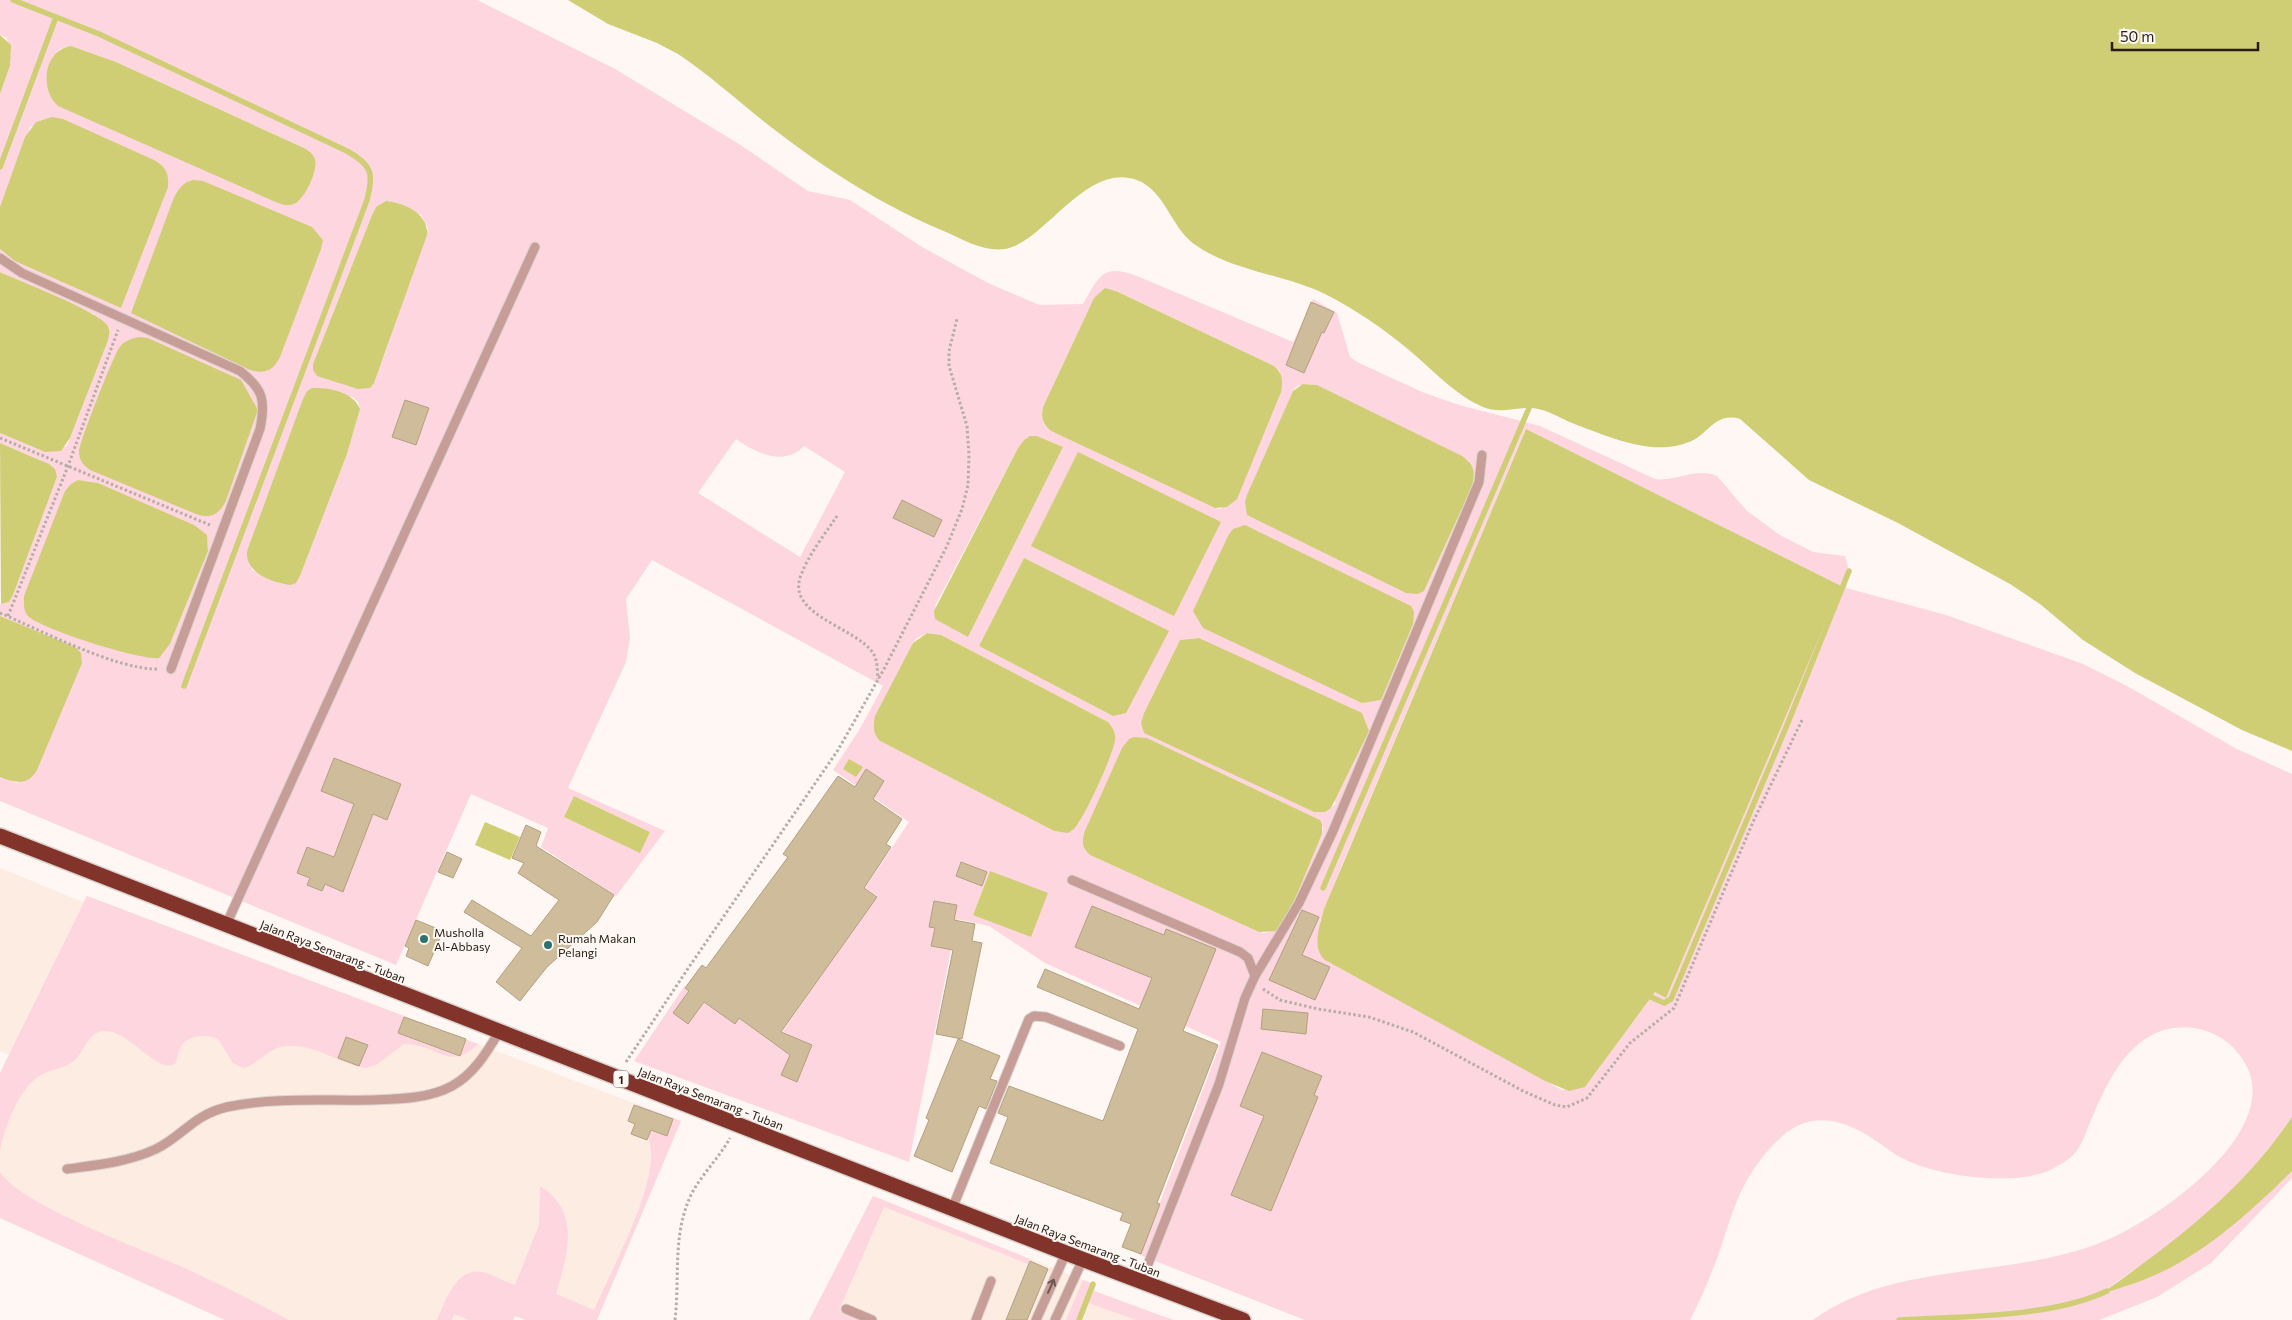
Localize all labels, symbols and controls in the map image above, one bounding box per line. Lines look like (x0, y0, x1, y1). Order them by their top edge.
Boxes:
scale bar (2112, 20, 2258, 52)
text: 50 m (2120, 27, 2154, 45)
street label: Jalan Raya Semarang - Tuban (258, 917, 408, 986)
place label: Musholla Al-Abbasy (434, 925, 490, 953)
place label: Rumah Makan Pelangi (558, 931, 636, 959)
marker: Musholla Al-Abbasy (418, 933, 430, 945)
marker: Rumah Makan Pelangi (542, 939, 554, 951)
street label: Jalan Raya Semarang - Tuban (636, 1064, 786, 1133)
road number: 1 (614, 1070, 628, 1088)
street label: Jalan Raya Semarang - Tuban (1013, 1211, 1163, 1280)
one-way arrow (1046, 1279, 1056, 1294)

